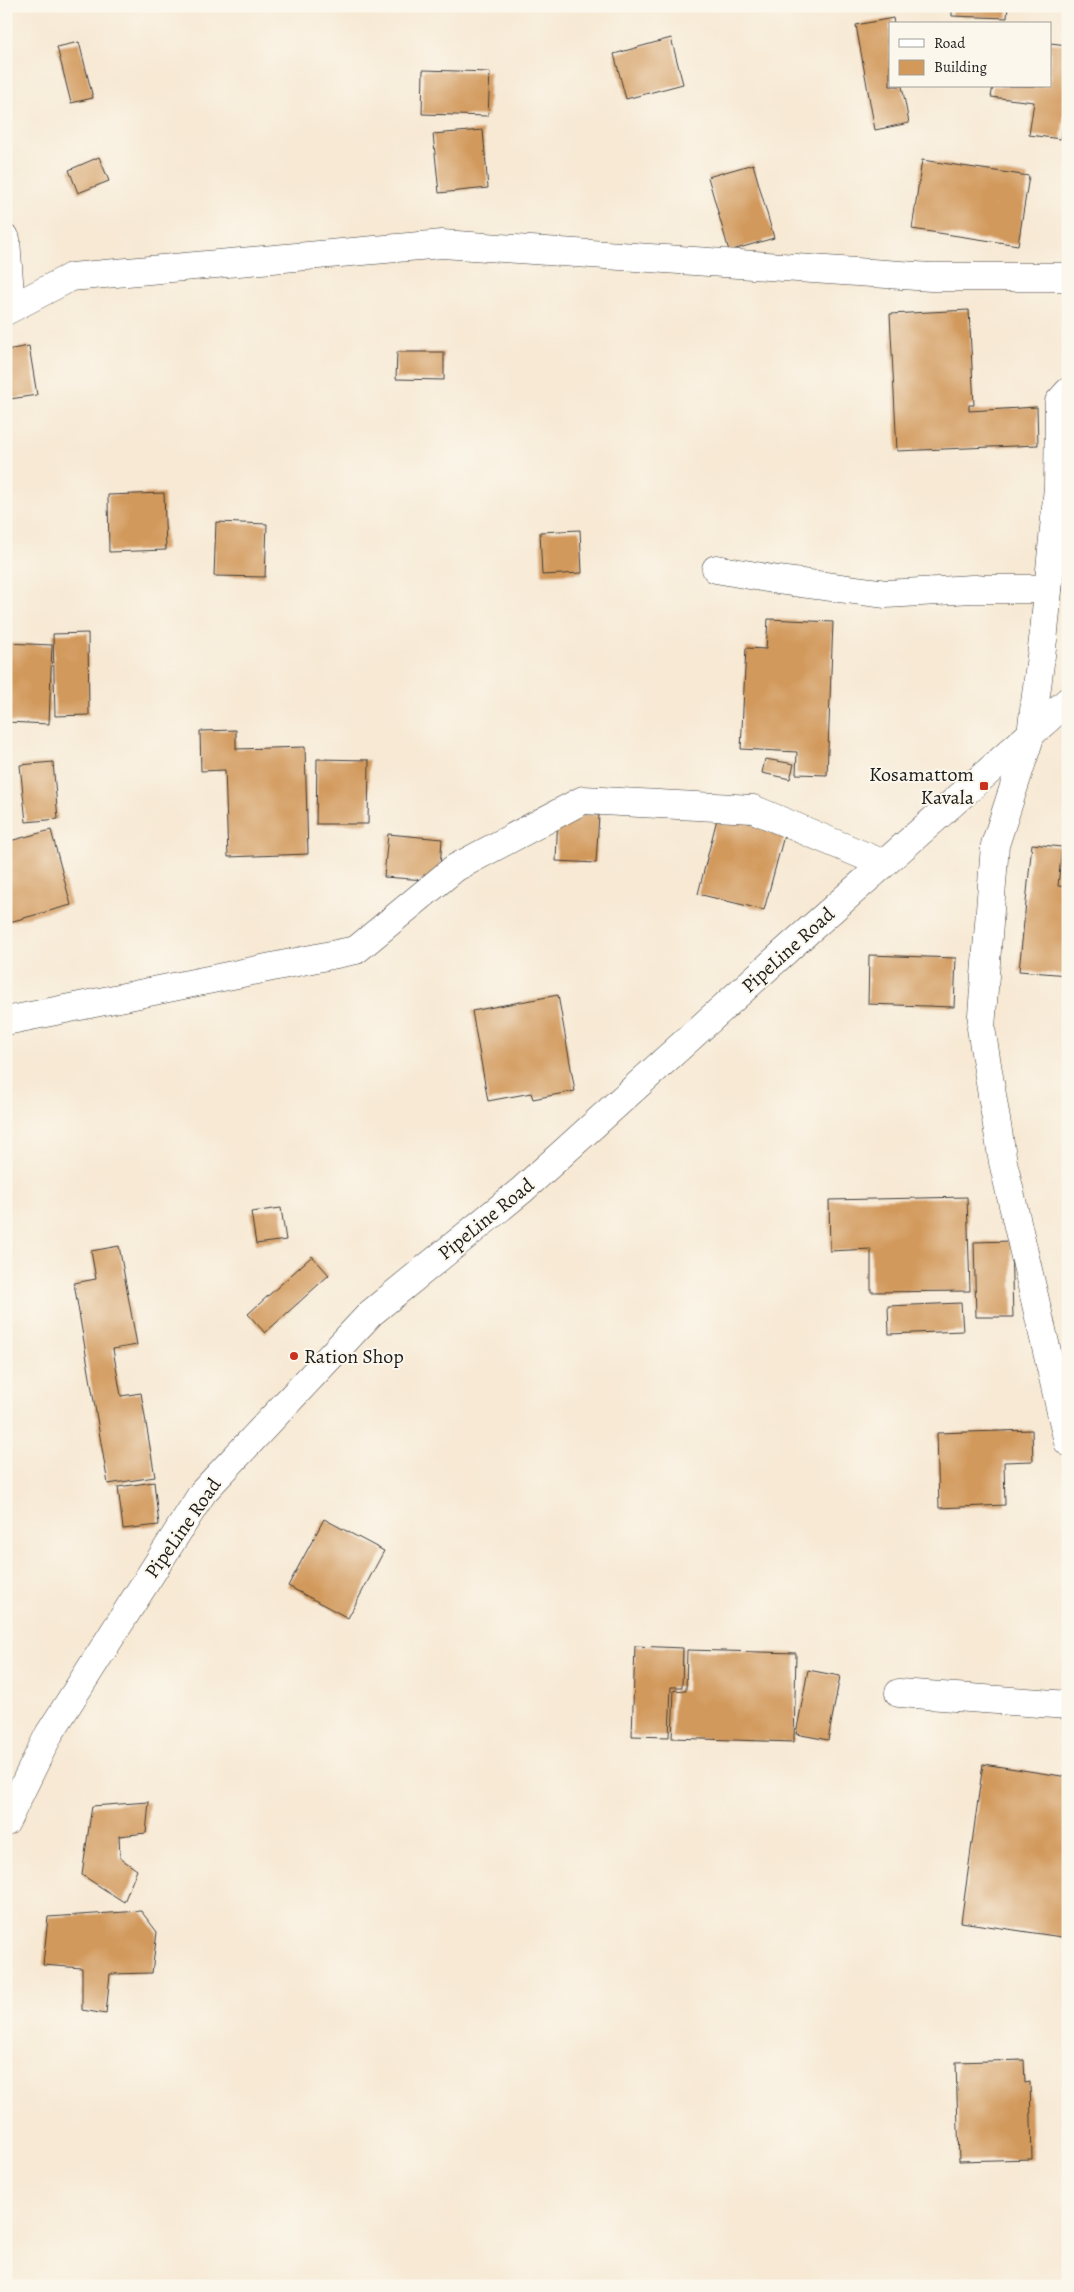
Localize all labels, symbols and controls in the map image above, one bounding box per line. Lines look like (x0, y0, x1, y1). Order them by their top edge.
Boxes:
legend (889, 22, 1052, 88)
text: Road (934, 33, 966, 53)
text: Building (934, 57, 987, 77)
place label: Kosamattom Kavala (869, 761, 975, 811)
marker: Kosamattom Kavala (978, 780, 990, 792)
street label: PipeLine Road (736, 901, 841, 999)
street label: PipeLine Road (432, 1172, 540, 1266)
place label: Ration Shop (304, 1343, 404, 1370)
marker: Ration Shop (288, 1350, 300, 1362)
street label: PipeLine Road (138, 1472, 228, 1584)

